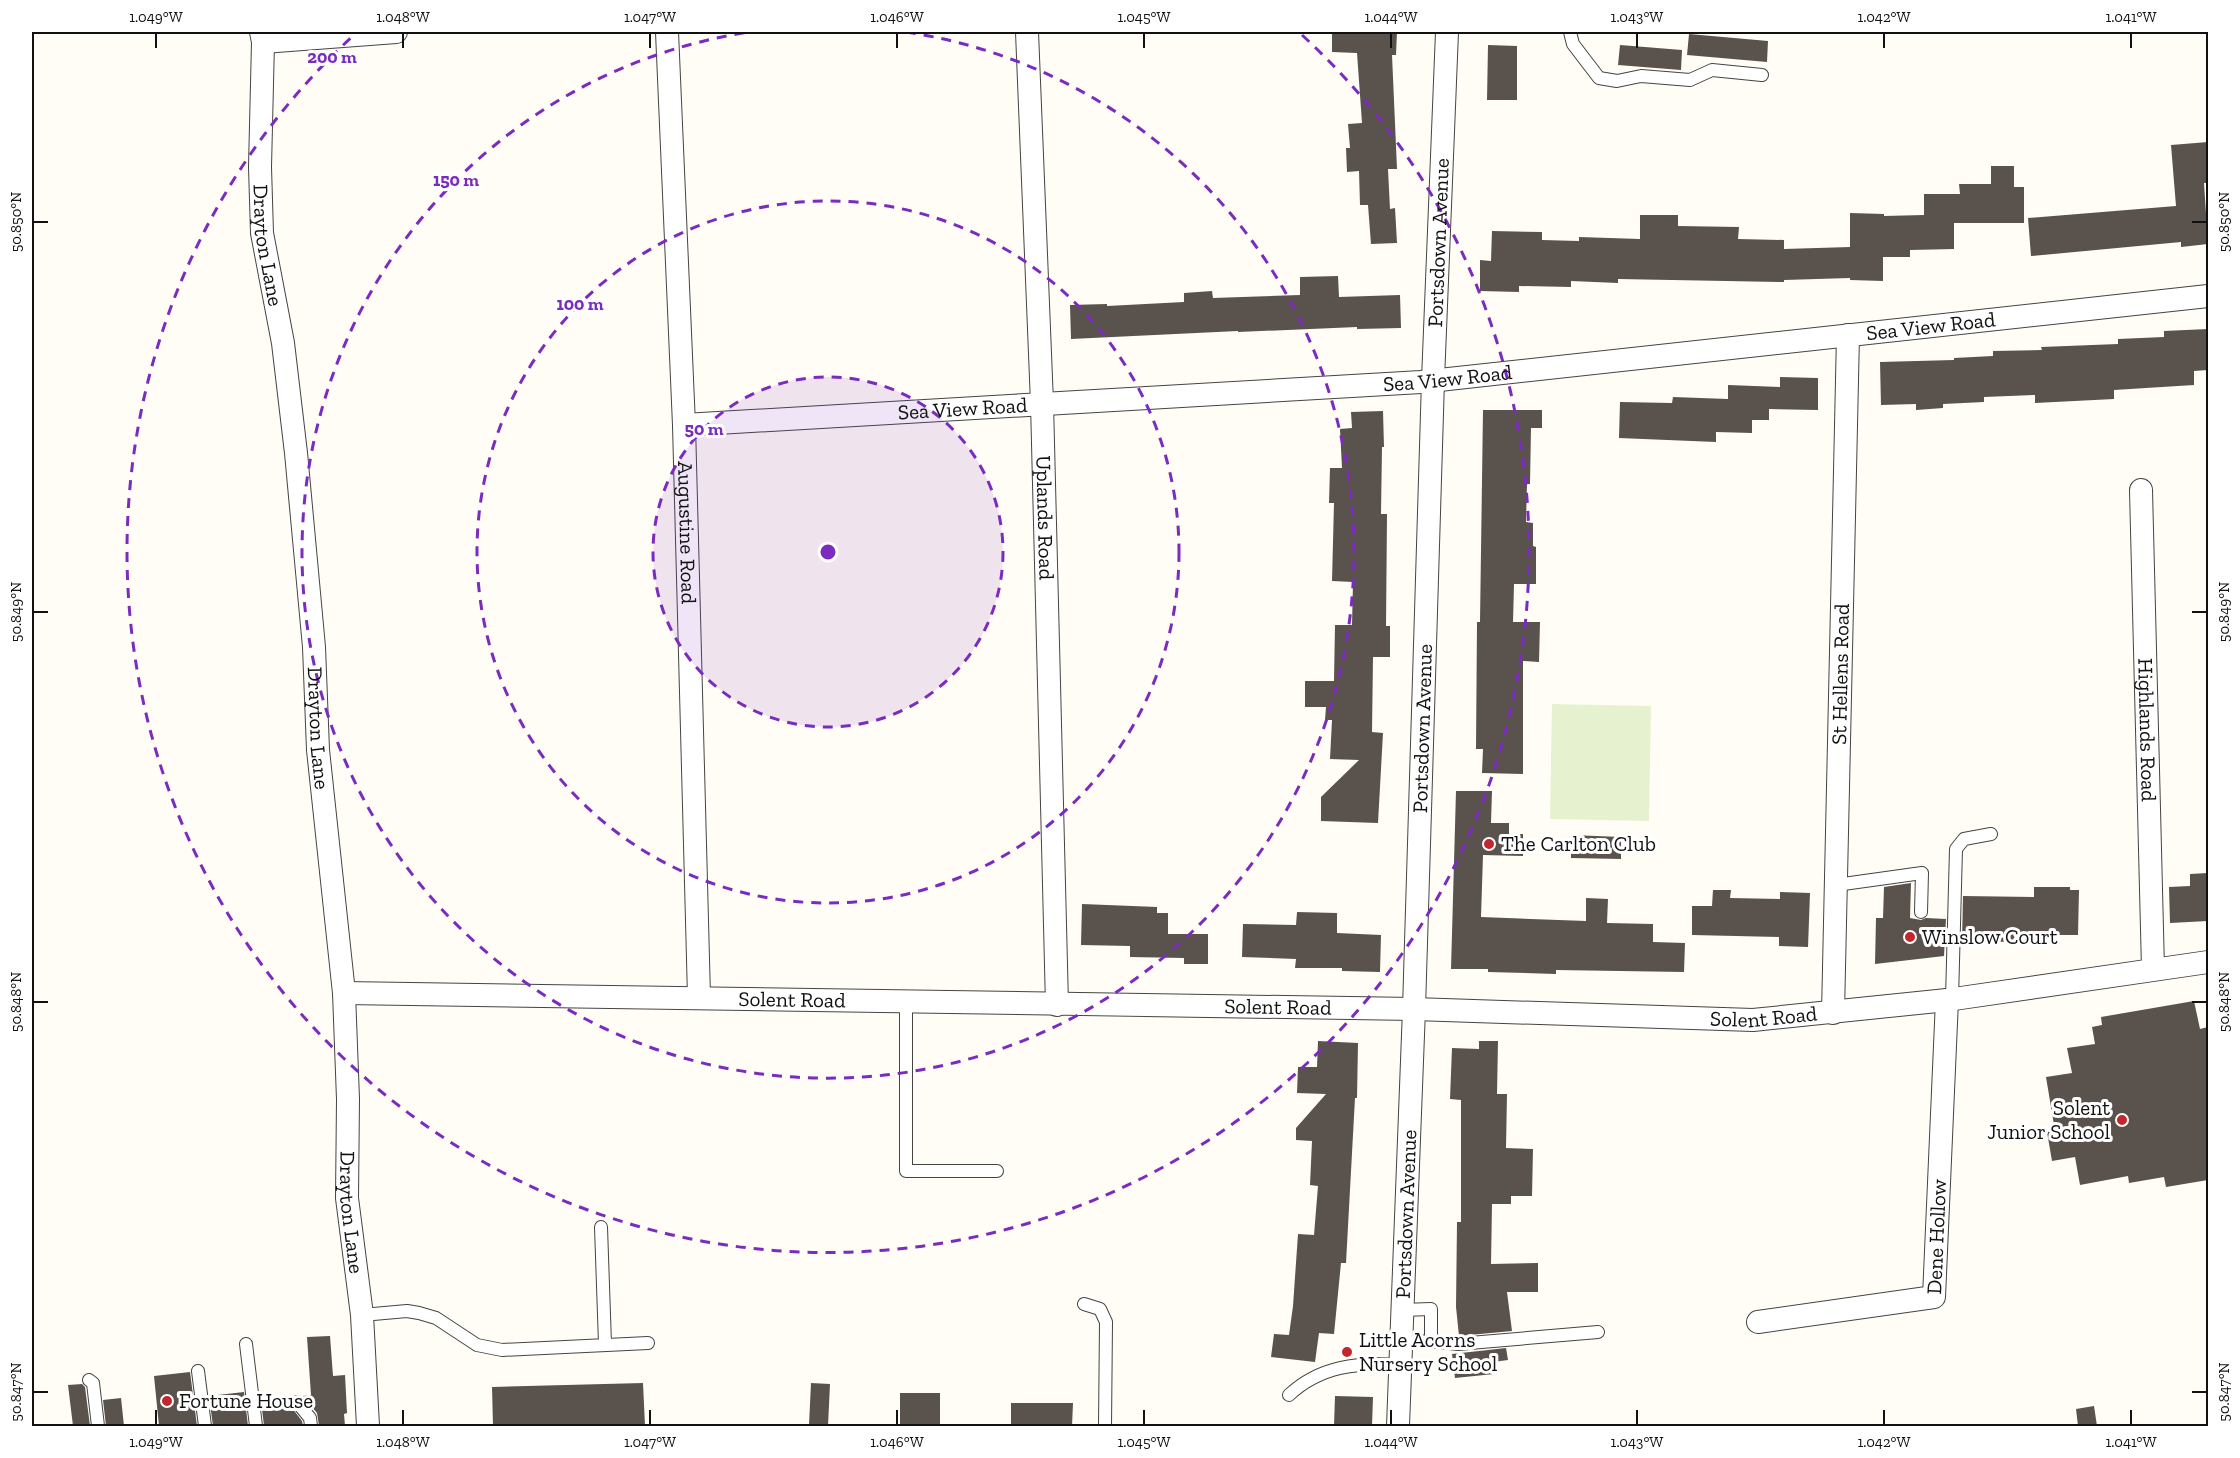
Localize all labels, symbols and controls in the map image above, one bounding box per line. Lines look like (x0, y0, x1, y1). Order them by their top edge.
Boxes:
text: 1.049°W (129, 8, 183, 26)
text: 1.048°W (376, 8, 430, 26)
text: 1.047°W (624, 8, 676, 26)
text: 1.046°W (870, 8, 924, 26)
text: 1.045°W (1117, 8, 1171, 26)
text: 1.044°W (1364, 8, 1418, 26)
text: 1.043°W (1611, 8, 1663, 26)
text: 1.042°W (1857, 8, 1911, 26)
text: 1.041°W (2106, 8, 2156, 26)
text: 200 m (307, 46, 357, 68)
street label: Portsdown Avenue (1422, 158, 1454, 328)
text: 150 m (433, 169, 479, 191)
street label: Drayton Lane (249, 184, 289, 308)
text: 50.850°N (7, 192, 25, 252)
text: 50.850°N (2215, 192, 2233, 252)
text: 100 m (556, 293, 604, 315)
street label: Sea View Road (1865, 306, 1997, 345)
street label: Sea View Road (1382, 359, 1514, 396)
street label: Sea View Road (897, 392, 1028, 425)
text: 50 m (685, 418, 724, 440)
street label: Uplands Road (1031, 455, 1059, 581)
street label: Augustine Road (673, 461, 702, 605)
centre of rings (818, 542, 838, 562)
text: 50.849°N (7, 582, 25, 642)
text: 50.849°N (2215, 582, 2233, 642)
street label: St Hellens Road (1826, 603, 1854, 745)
street label: Portsdown Avenue (1407, 643, 1437, 813)
street label: Highlands Road (2133, 658, 2162, 802)
street label: Drayton Lane (303, 666, 335, 791)
place label: The Carlton Club (1501, 831, 1656, 856)
marker: The Carlton Club (1482, 837, 1496, 851)
place label: Winslow Court (1922, 924, 2058, 949)
marker: Winslow Court (1903, 930, 1917, 944)
text: 50.848°N (7, 972, 25, 1032)
text: 50.848°N (2215, 972, 2233, 1032)
street label: Solent Road (738, 986, 846, 1013)
street label: Solent Road (1224, 993, 1332, 1020)
street label: Solent Road (1710, 1000, 1819, 1032)
place label: Solent Junior School (1987, 1095, 2110, 1144)
marker: Solent Junior School (2115, 1113, 2129, 1127)
street label: Portsdown Avenue (1390, 1129, 1421, 1299)
street label: Drayton Lane (335, 1151, 370, 1275)
street label: Dene Hollow (1921, 1179, 1951, 1295)
place label: Little Acorns Nursery School (1359, 1327, 1498, 1376)
marker: Little Acorns Nursery School (1340, 1345, 1354, 1359)
text: 50.847°N (7, 1362, 25, 1422)
text: 50.847°N (2215, 1362, 2233, 1422)
place label: Fortune House (179, 1388, 313, 1413)
marker: Fortune House (160, 1394, 174, 1408)
text: 1.049°W (129, 1433, 183, 1451)
text: 1.048°W (376, 1433, 430, 1451)
text: 1.047°W (624, 1433, 676, 1451)
text: 1.046°W (870, 1433, 924, 1451)
text: 1.045°W (1117, 1433, 1171, 1451)
text: 1.044°W (1364, 1433, 1418, 1451)
text: 1.043°W (1611, 1433, 1663, 1451)
text: 1.042°W (1857, 1433, 1911, 1451)
text: 1.041°W (2106, 1433, 2156, 1451)

